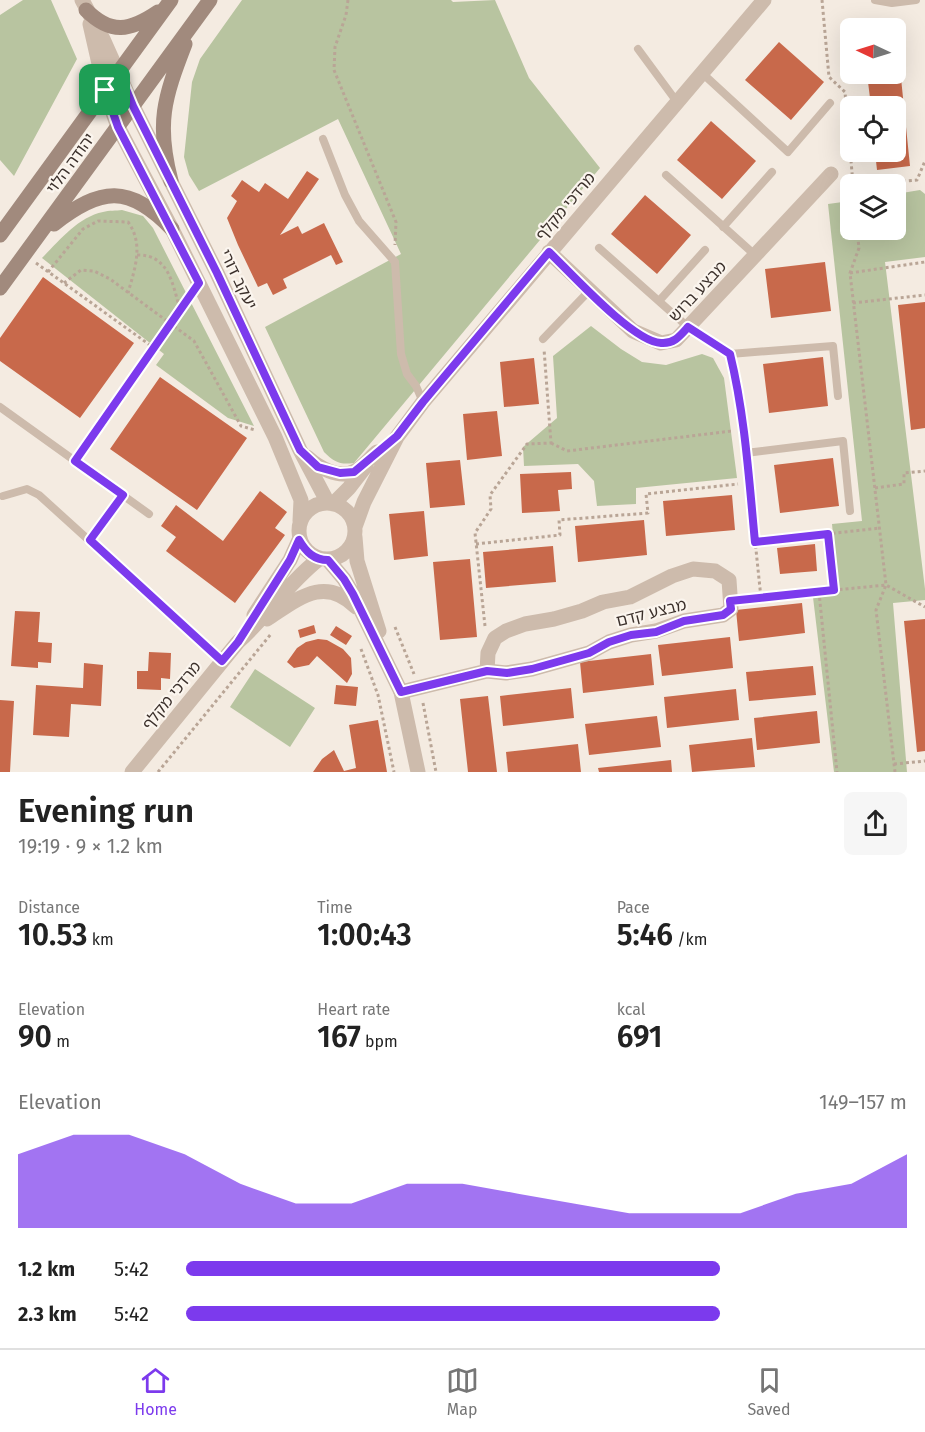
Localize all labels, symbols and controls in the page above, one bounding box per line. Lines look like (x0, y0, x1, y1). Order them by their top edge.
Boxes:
north arrow (840, 18, 906, 84)
map controls (840, 18, 906, 240)
pin (79, 64, 130, 115)
icon: arrive (88, 73, 121, 106)
button: locate (840, 96, 906, 162)
street label: יהודה הלוי (42, 129, 99, 197)
street label: מרדכי מקלף (532, 169, 599, 244)
button: layers (840, 174, 906, 240)
street label: יעקב דורי (216, 246, 261, 312)
street label: מבצע ברוש (665, 257, 730, 326)
street label: מבצע קדם (614, 595, 688, 630)
street label: מרדכי מקלף (138, 657, 205, 733)
text: Evening run (18, 791, 194, 831)
button: share (844, 792, 907, 855)
text: 19:19 · 9 × 1.2 km (18, 834, 163, 858)
text: Distance (18, 898, 80, 917)
text: Time (317, 898, 353, 917)
text: Pace (617, 898, 650, 917)
text: 10.53 (18, 917, 88, 953)
text: 1:00:43 (317, 917, 412, 953)
text: 5:46 (617, 917, 673, 953)
text: km (88, 930, 114, 949)
text: /km (673, 930, 707, 949)
text: Elevation (18, 1000, 85, 1019)
text: Heart rate (317, 1000, 390, 1019)
text: kcal (617, 1000, 645, 1019)
text: 90 (18, 1019, 52, 1055)
text: 167 (317, 1019, 361, 1055)
text: 691 (617, 1019, 663, 1055)
text: m (52, 1032, 70, 1051)
text: bpm (361, 1032, 398, 1051)
text: Elevation (18, 1090, 102, 1114)
text: 149–157 m (819, 1090, 907, 1114)
text: 1.2 km (18, 1257, 75, 1281)
text: 5:42 (114, 1257, 149, 1281)
text: 2.3 km (18, 1302, 77, 1326)
text: 5:42 (114, 1302, 149, 1326)
tab: Home (134, 1364, 177, 1419)
tab: Map (446, 1364, 479, 1419)
tab: Saved (747, 1364, 791, 1419)

